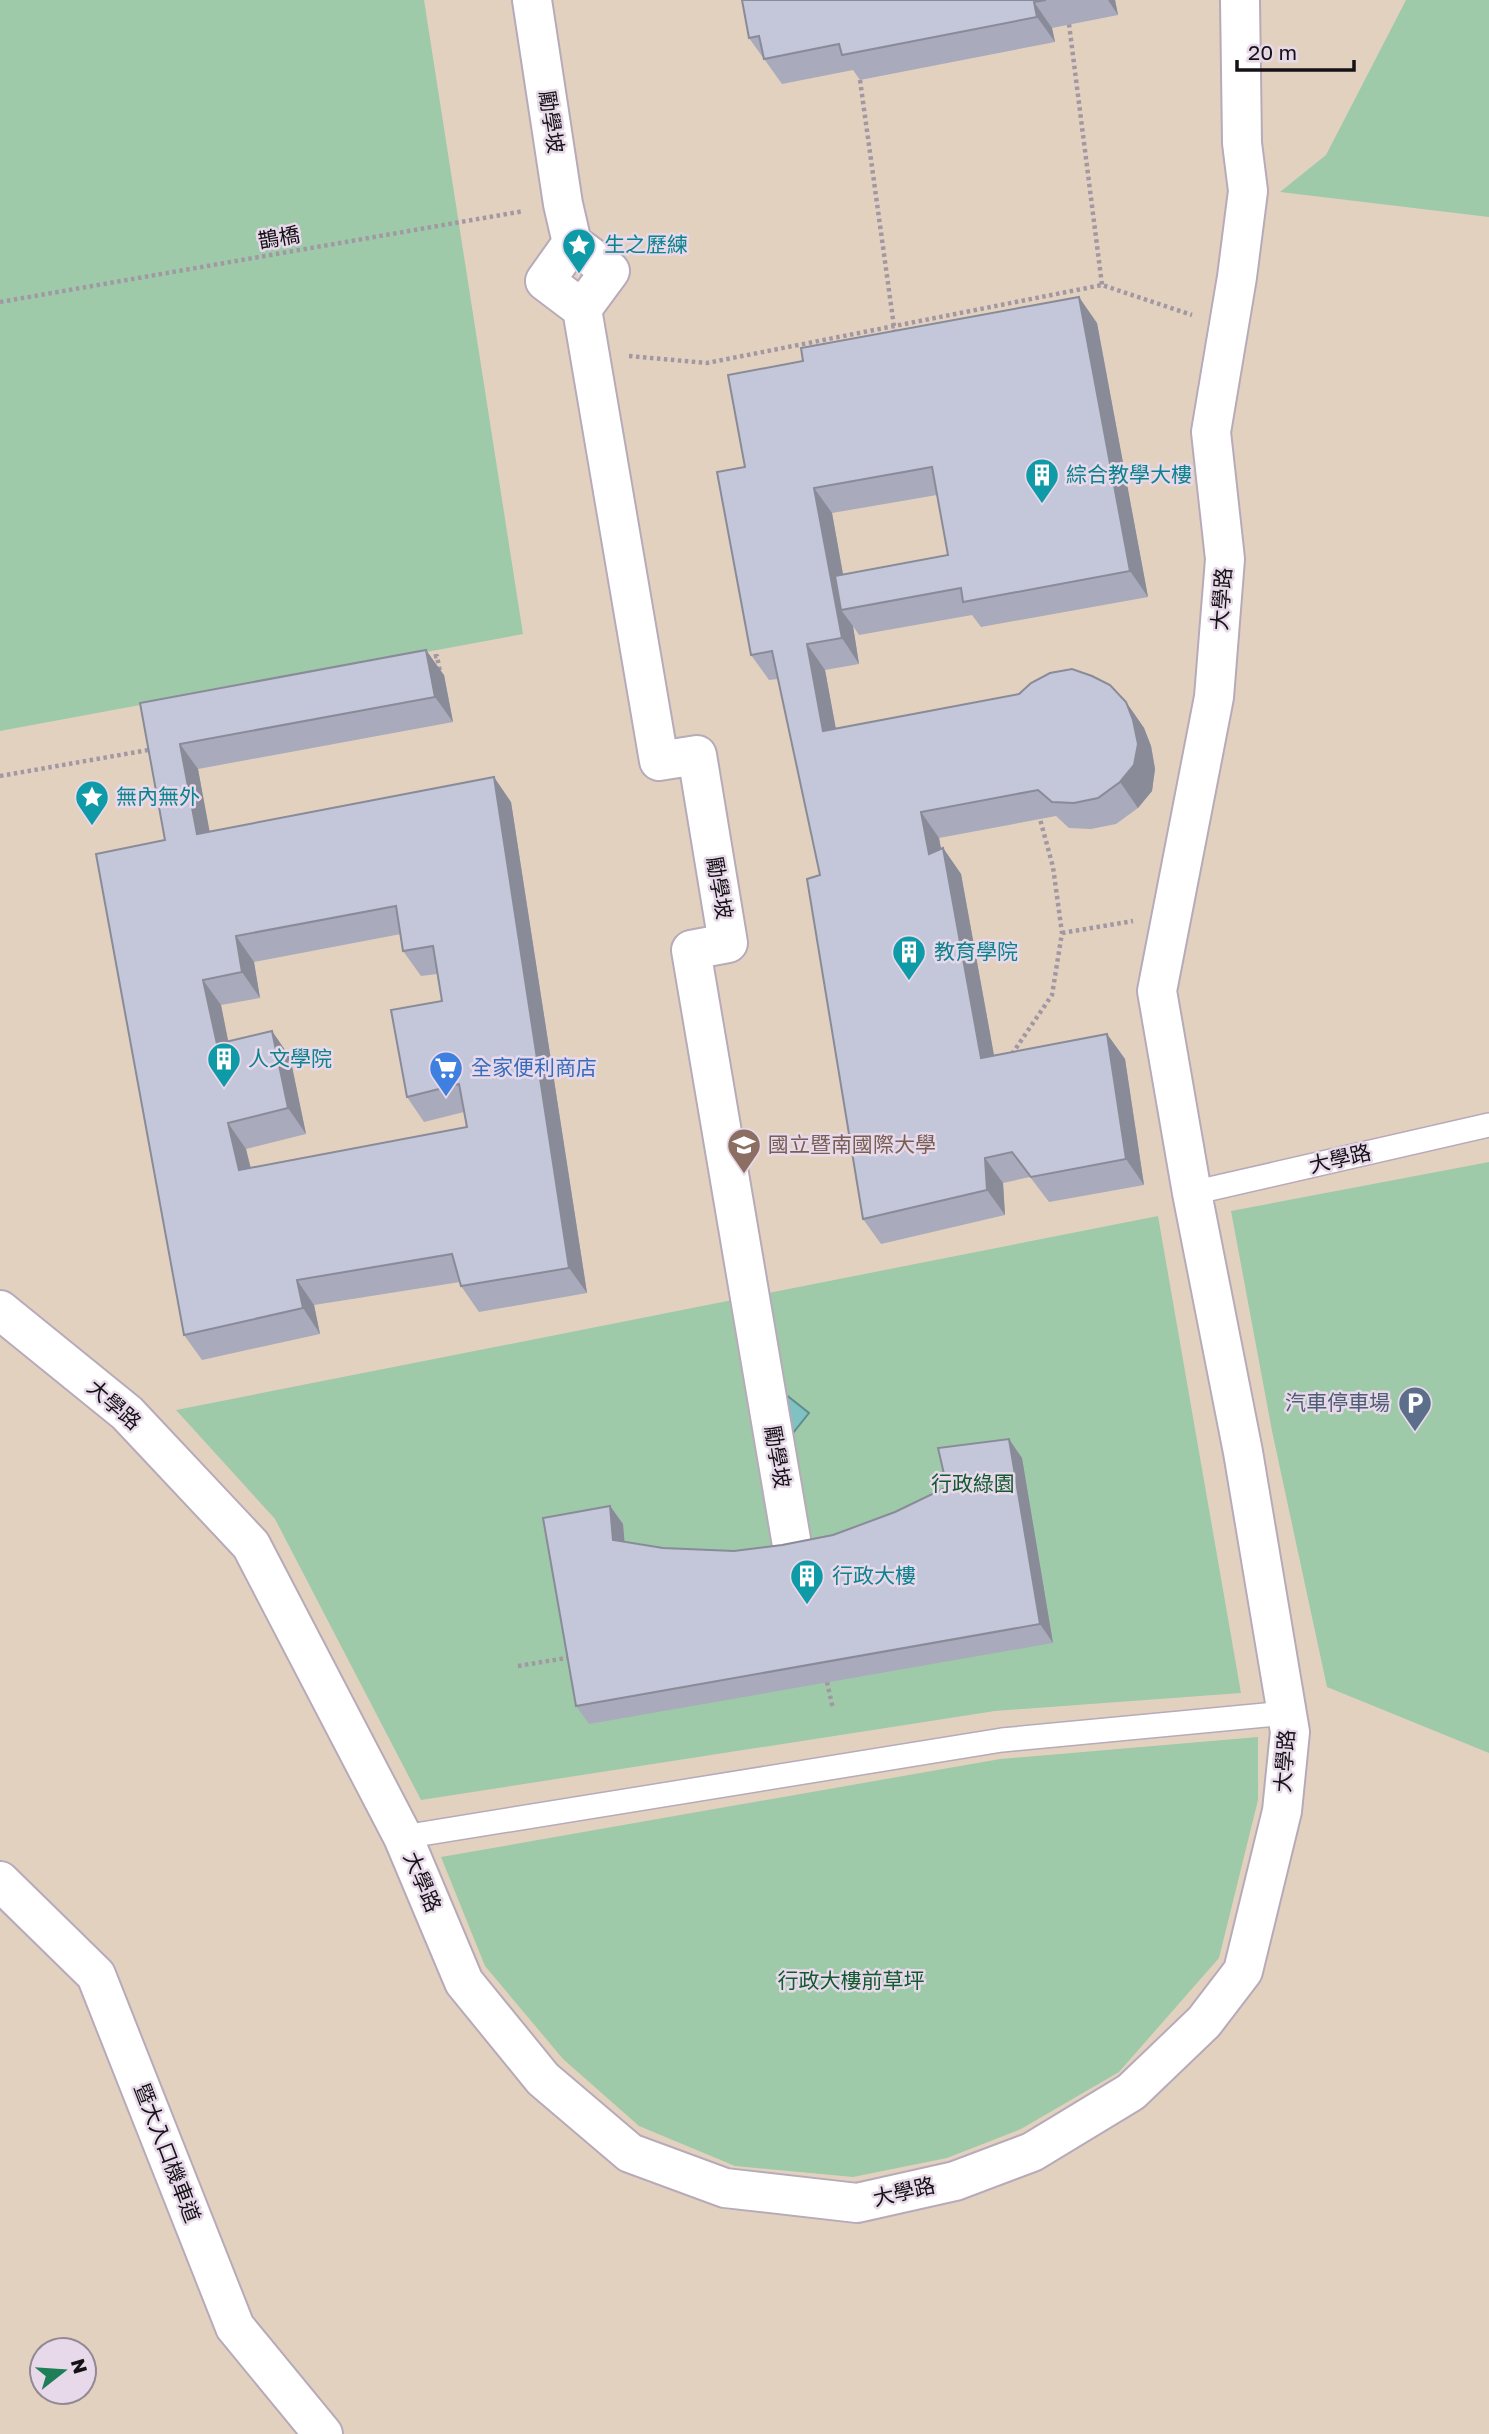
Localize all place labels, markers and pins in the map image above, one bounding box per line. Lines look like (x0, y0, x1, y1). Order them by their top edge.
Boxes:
place icon: 生之歷練 (560, 226, 598, 275)
place label: 生之歷練 (604, 231, 688, 257)
building icon: 綜合教學大樓 (1023, 456, 1061, 505)
place label: 綜合教學大樓 (1066, 461, 1192, 487)
place icon: 無內無外 (73, 778, 111, 827)
place label: 無內無外 (116, 783, 200, 809)
building icon: 教育學院 (890, 933, 928, 982)
place label: 教育學院 (934, 938, 1018, 964)
building icon: 人文學院 (205, 1040, 243, 1089)
place label: 人文學院 (248, 1045, 332, 1071)
supermarket icon: 全家便利商店 (427, 1049, 465, 1098)
place label: 全家便利商店 (471, 1054, 597, 1080)
school or university icon: 國立暨南國際大學 (725, 1126, 763, 1175)
place label: 國立暨南國際大學 (768, 1131, 936, 1157)
parking icon: 汽車停車場 (1396, 1384, 1434, 1433)
place label: 汽車停車場 (1285, 1389, 1390, 1415)
building icon: 行政大樓 (788, 1557, 826, 1606)
place label: 行政大樓 (832, 1562, 916, 1588)

